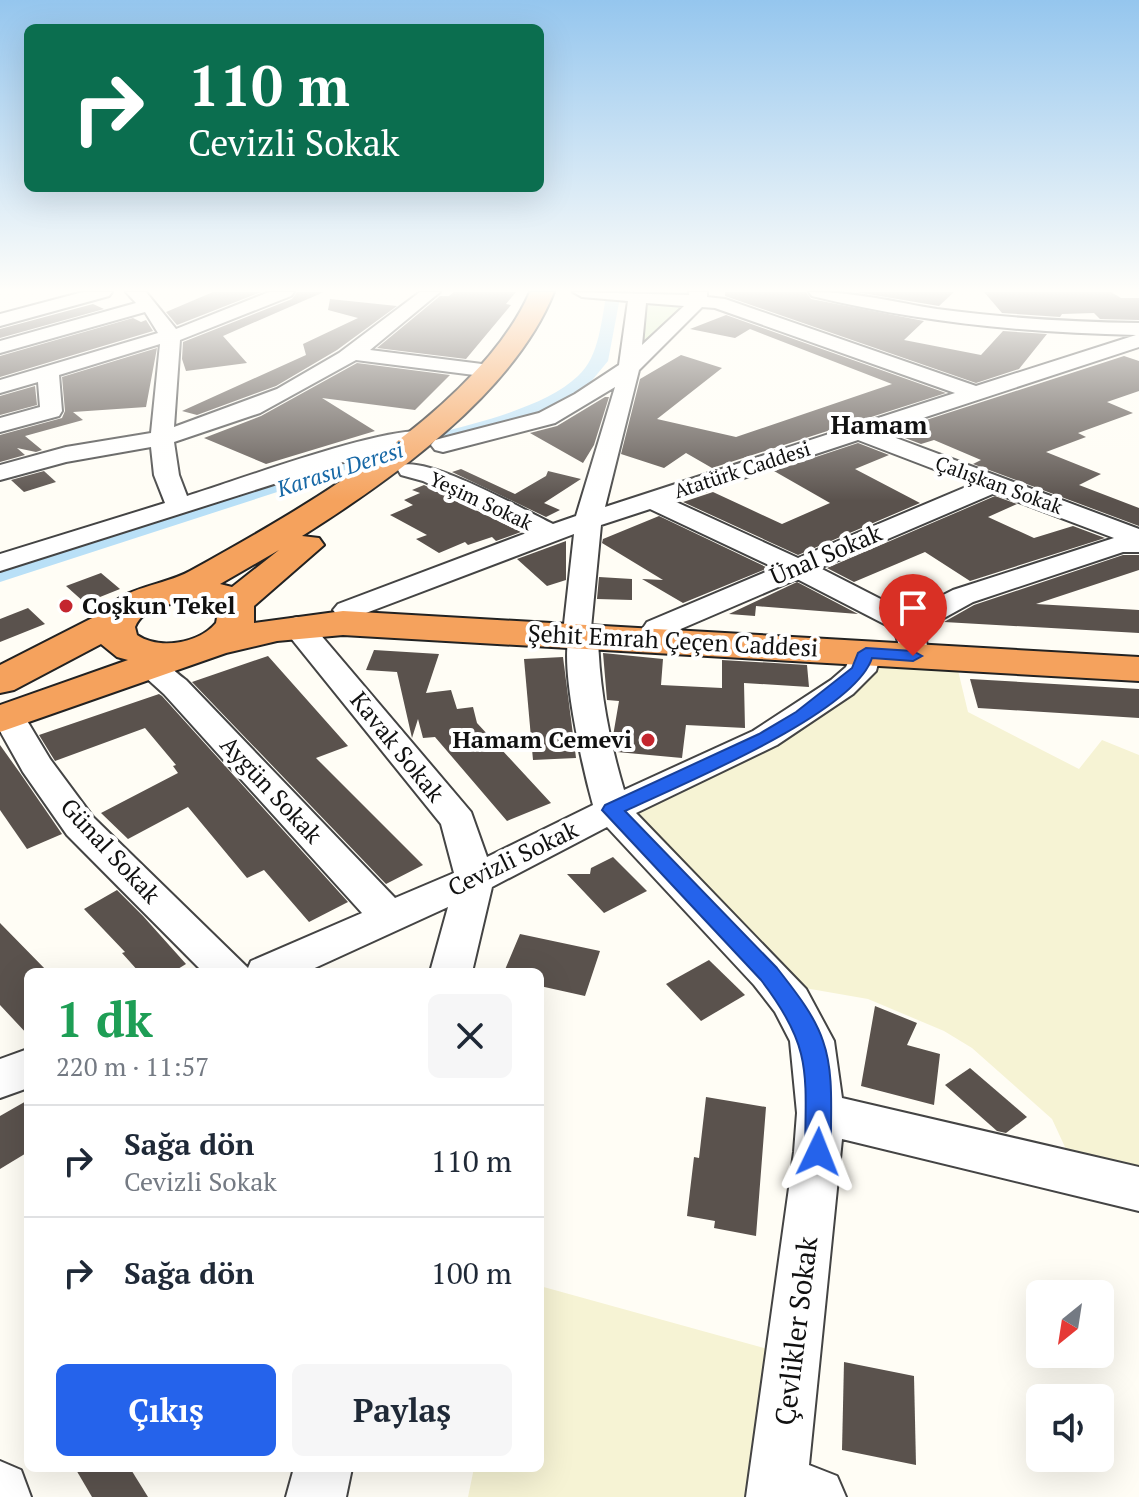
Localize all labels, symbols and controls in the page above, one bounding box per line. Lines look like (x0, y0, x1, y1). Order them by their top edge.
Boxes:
text: 110 m (188, 48, 350, 122)
icon: right (56, 56, 160, 160)
text: Cevizli Sokak (188, 119, 399, 166)
district label: Hamam (830, 407, 928, 441)
water label: Karasu Deresi (272, 434, 407, 503)
street label: Atatürk Caddesi (670, 435, 813, 504)
street label: Çalışkan Sokak (932, 449, 1067, 520)
street label: Yeşim Sokak (425, 465, 538, 536)
street label: Ünal Sokak (765, 516, 887, 592)
pin (879, 574, 947, 656)
icon: arrive (891, 586, 935, 630)
place label: Coşkun Tekel (82, 589, 235, 621)
marker: Coşkun Tekel (57, 597, 75, 615)
street label: Şehit Emrah Çeçen Caddesi (527, 616, 819, 664)
street label: Kavak Sokak (343, 685, 452, 809)
place label: Hamam Cemevi (452, 723, 632, 755)
street label: Aygün Sokak (214, 729, 330, 850)
marker: Hamam Cemevi (639, 731, 657, 749)
street label: Günal Sokak (54, 791, 168, 910)
street label: Cevizli Sokak (442, 813, 583, 903)
text: 1 dk (56, 987, 153, 1051)
button: close (428, 994, 512, 1078)
text: 220 m · 11:57 (56, 1049, 209, 1083)
position arrow (776, 1110, 860, 1194)
text: Sağa dön (124, 1124, 254, 1164)
icon: right (56, 1139, 100, 1183)
text: 110 m (431, 1141, 512, 1181)
text: Cevizli Sokak (124, 1164, 277, 1198)
street label: Çevlikler Sokak (766, 1234, 826, 1428)
icon: right (56, 1251, 100, 1295)
text: Sağa dön (124, 1253, 254, 1293)
text: 100 m (431, 1253, 512, 1293)
north arrow (1026, 1280, 1114, 1368)
map controls (1026, 1280, 1114, 1472)
button: Çıkış (56, 1364, 276, 1456)
button: Paylaş (292, 1364, 512, 1456)
button: sound (1026, 1384, 1114, 1472)

